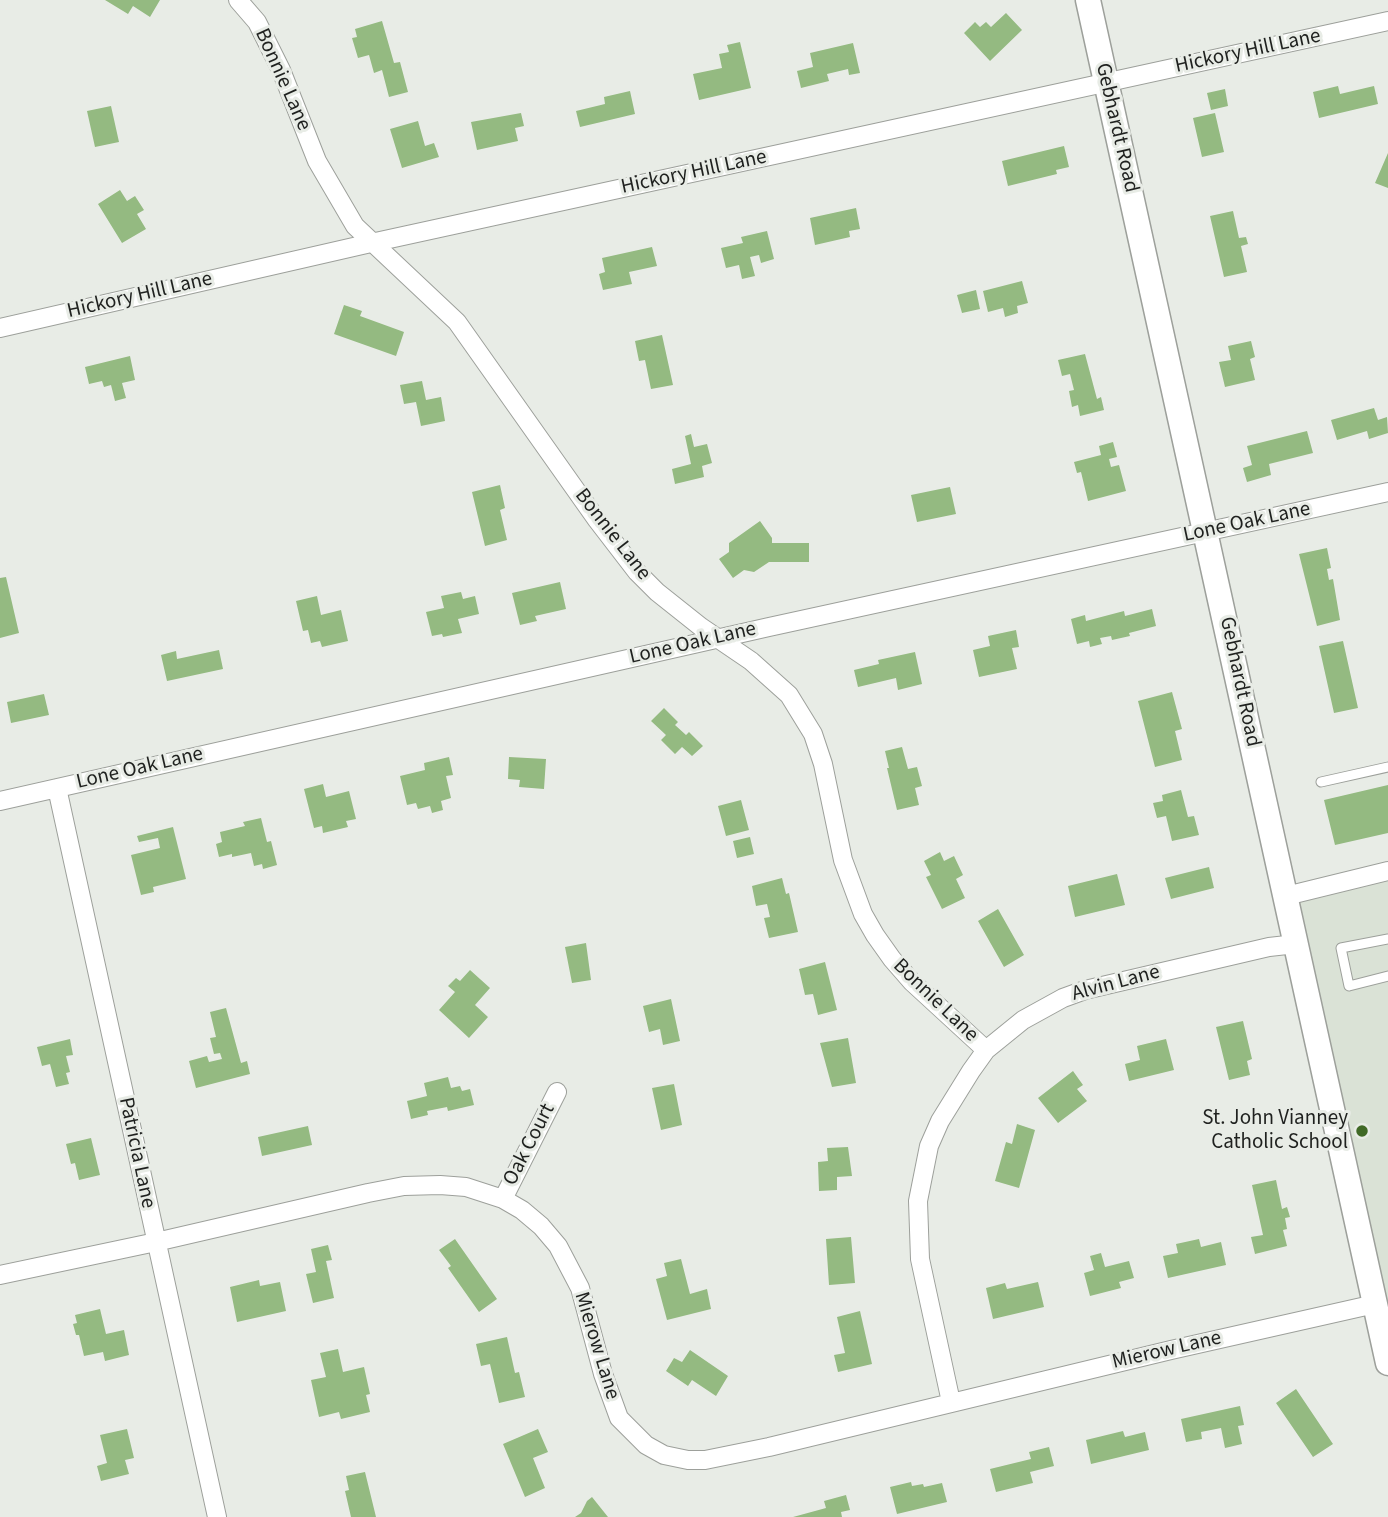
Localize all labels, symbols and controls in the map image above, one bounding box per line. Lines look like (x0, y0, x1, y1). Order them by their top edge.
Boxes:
street label: Hickory Hill Lane (1173, 24, 1323, 80)
street label: Bonnie Lane (248, 25, 316, 135)
street label: Gebhardt Road (1089, 61, 1143, 195)
street label: Hickory Hill Lane (619, 145, 769, 201)
street label: Hickory Hill Lane (65, 267, 215, 325)
street label: Bonnie Lane (568, 484, 656, 586)
street label: Lone Oak Lane (1181, 497, 1313, 549)
street label: Gebhardt Road (1213, 615, 1265, 749)
street label: Lone Oak Lane (627, 617, 759, 671)
street label: Lone Oak Lane (74, 742, 206, 796)
street label: Bonnie Lane (887, 954, 983, 1048)
street label: Alvin Lane (1069, 960, 1163, 1008)
street label: Patricia Lane (112, 1095, 160, 1211)
street label: Oak Court (499, 1100, 561, 1190)
place label: St. John Vianney Catholic School (1202, 1106, 1348, 1156)
marker: St. John Vianney Catholic School (1354, 1123, 1370, 1139)
street label: Mierow Lane (568, 1289, 624, 1403)
street label: Mierow Lane (1110, 1326, 1224, 1376)

